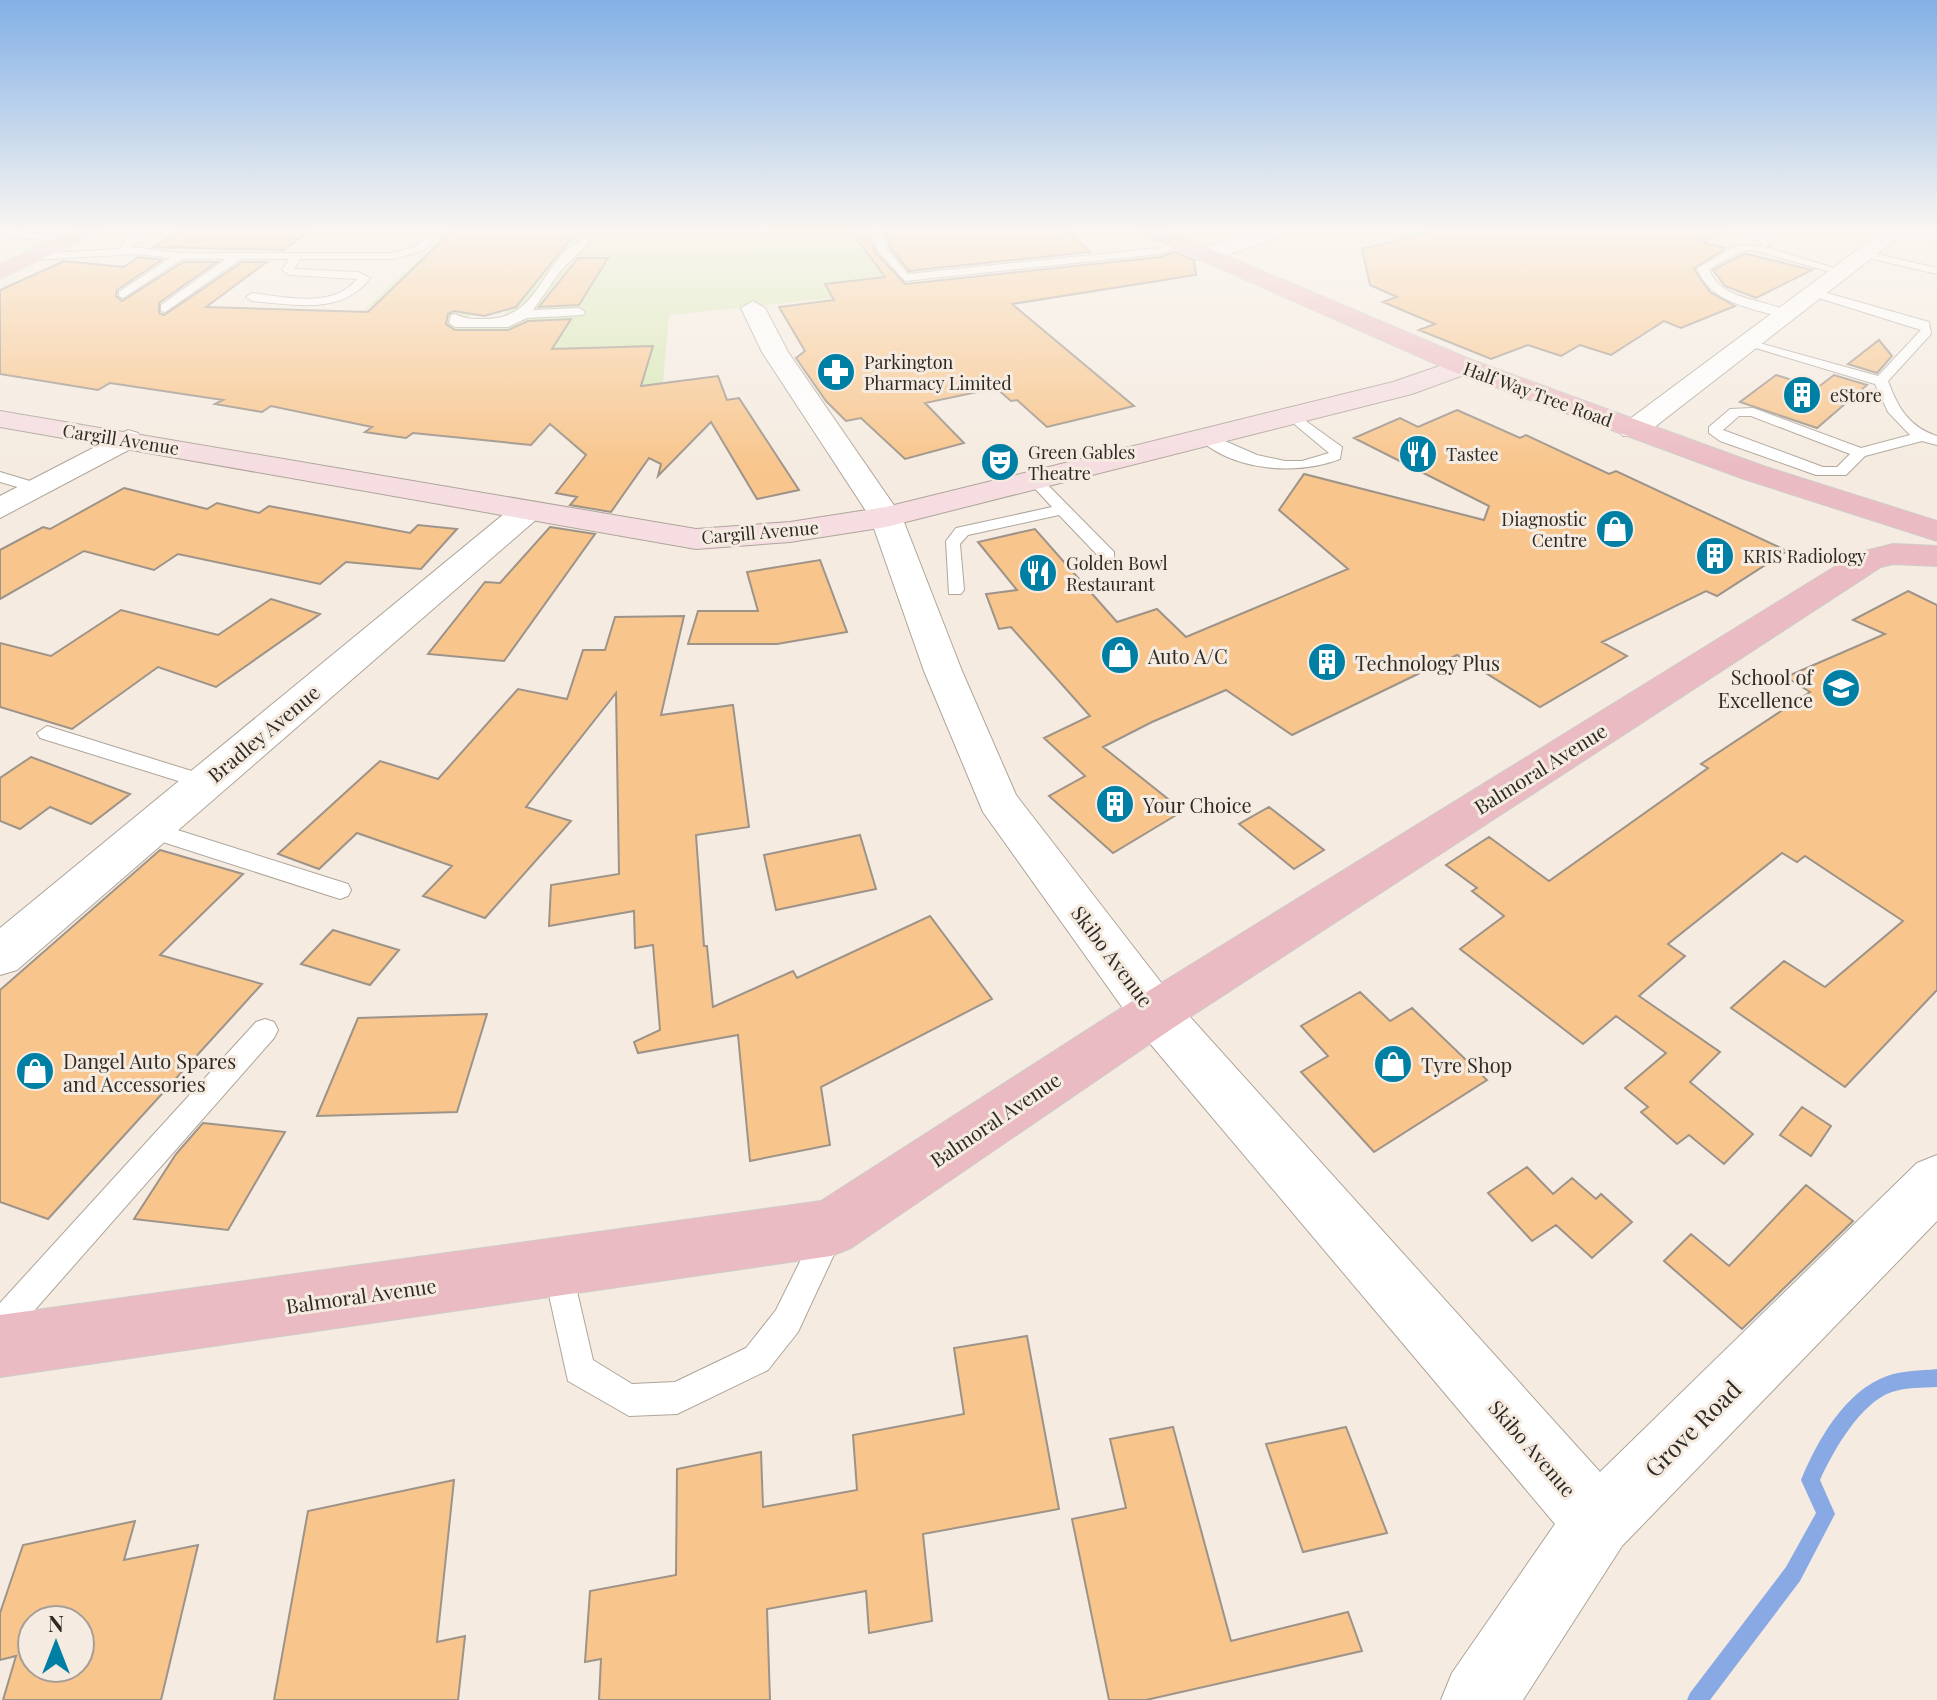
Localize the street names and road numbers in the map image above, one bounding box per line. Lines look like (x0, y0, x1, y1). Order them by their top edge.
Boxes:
street label: Half Way Tree Road (1460, 356, 1616, 432)
street label: Cargill Avenue (61, 418, 181, 460)
street label: Cargill Avenue (700, 515, 820, 549)
street label: Bradley Avenue (201, 678, 325, 788)
street label: Balmoral Avenue (1469, 716, 1611, 820)
street label: Skibo Avenue (1066, 900, 1160, 1012)
street label: Balmoral Avenue (925, 1065, 1065, 1173)
street label: Balmoral Avenue (284, 1271, 438, 1319)
street label: Grove Road (1637, 1373, 1747, 1483)
street label: Skibo Avenue (1483, 1394, 1583, 1502)

